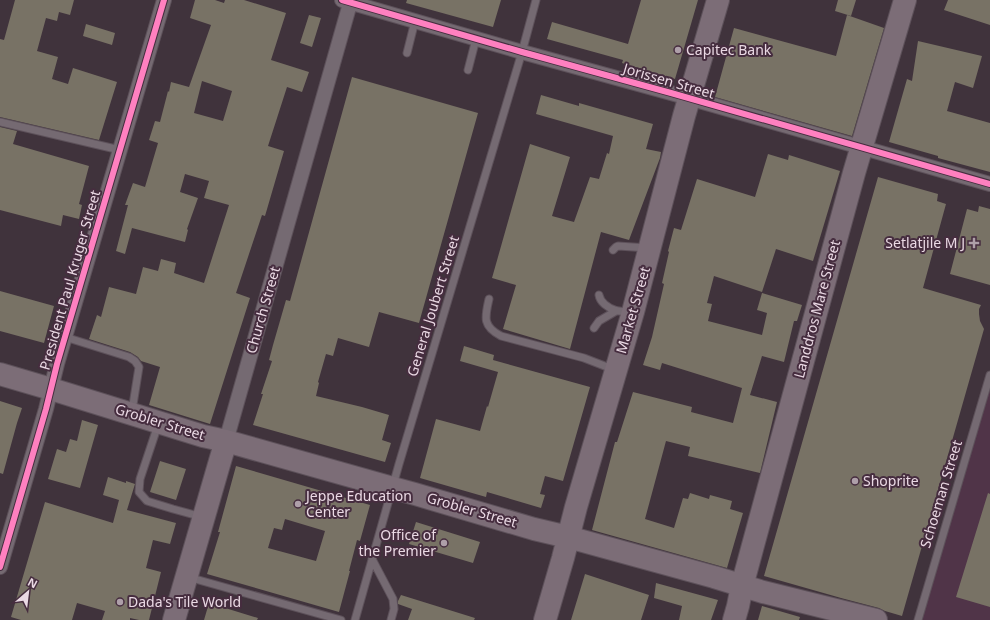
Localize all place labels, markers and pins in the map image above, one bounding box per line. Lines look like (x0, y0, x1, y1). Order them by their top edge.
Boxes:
place label: Capitec Bank (686, 40, 772, 59)
marker: Capitec Bank (673, 45, 683, 55)
place label: Setlatjile M J (885, 233, 965, 252)
marker: Setlatjile M J (968, 237, 980, 249)
place label: Shoprite (863, 471, 919, 490)
marker: Shoprite (850, 476, 860, 486)
place label: Jeppe Education Center (304, 486, 412, 521)
marker: Jeppe Education Center (293, 499, 303, 509)
place label: Office of the Premier (359, 525, 437, 560)
marker: Office of the Premier (439, 538, 449, 548)
place label: Dada's Tile World (128, 592, 241, 611)
marker: Dada's Tile World (115, 597, 125, 607)

